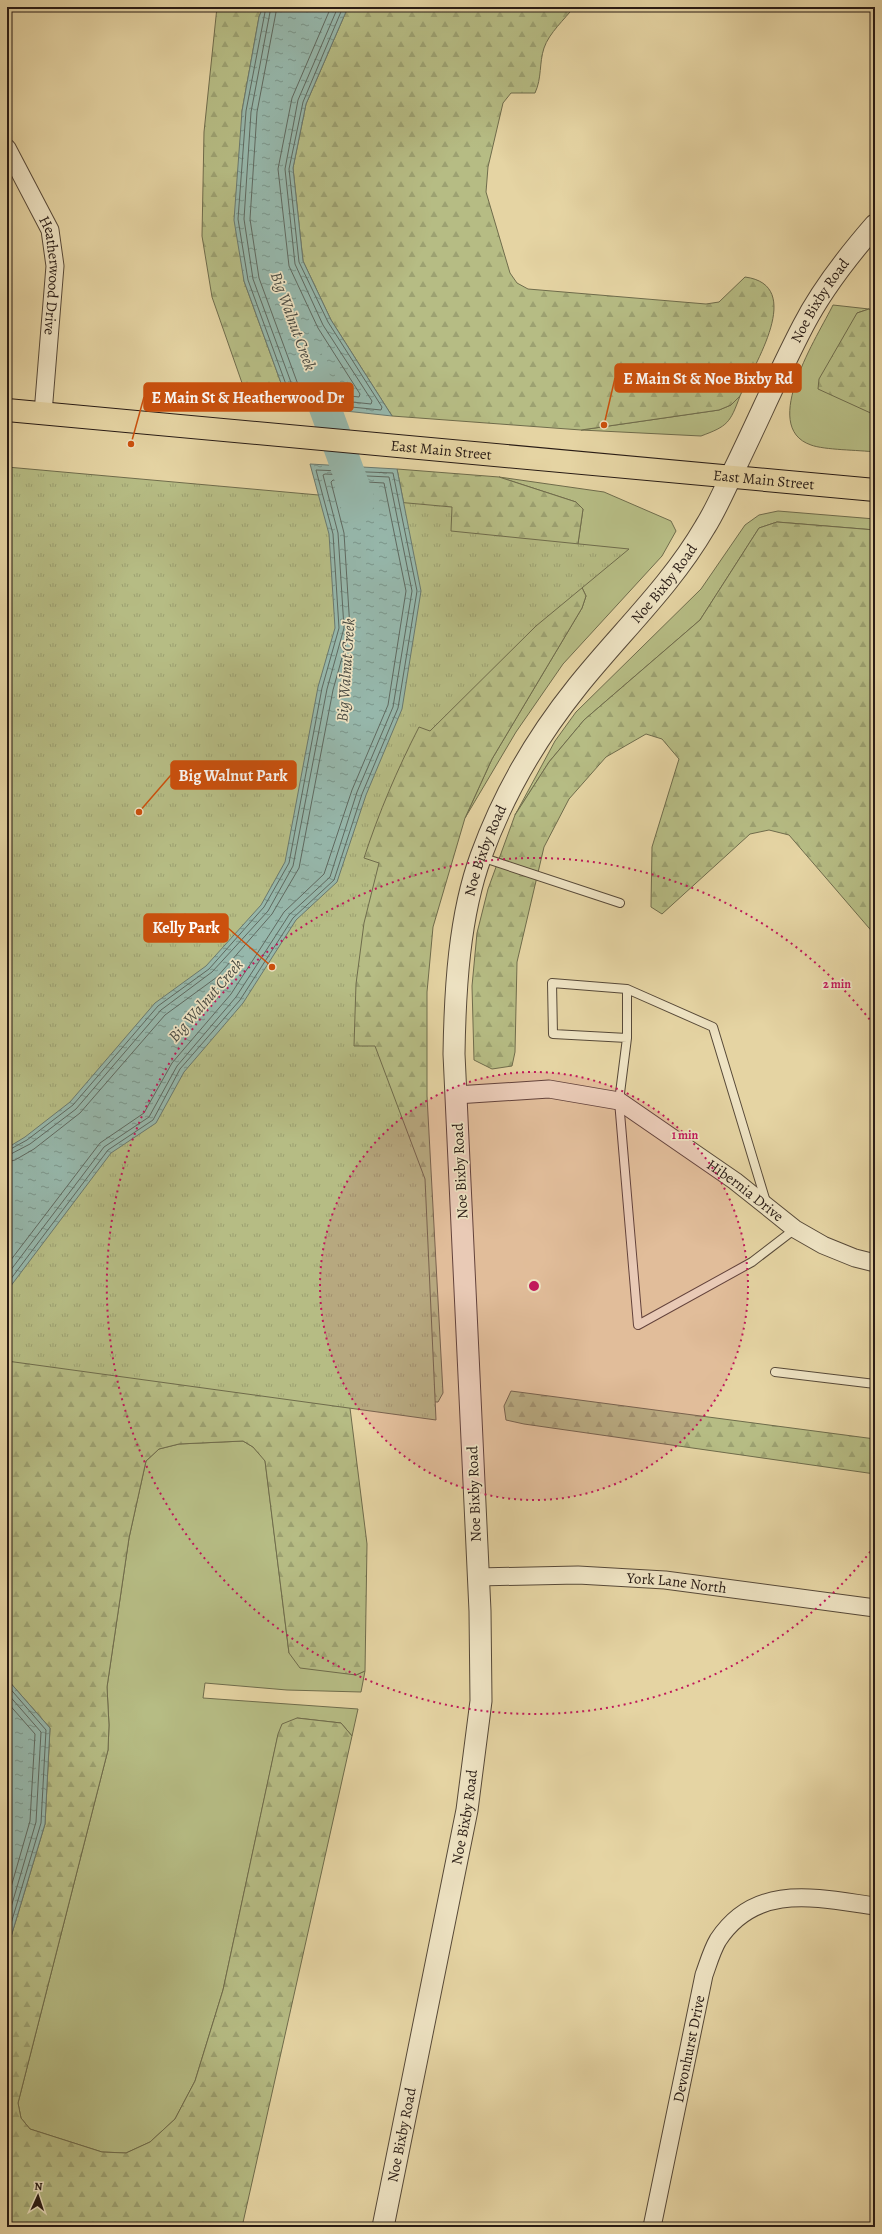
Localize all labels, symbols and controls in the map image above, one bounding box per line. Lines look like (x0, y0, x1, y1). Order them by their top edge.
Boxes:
street label: Heatherwood Drive (34, 212, 65, 336)
street label: Noe Bixby Road (786, 253, 854, 346)
water label: Big Walnut Creek (265, 269, 321, 374)
callout: E Main St & Noe Bixby Rd (615, 364, 801, 392)
text: E Main St & Noe Bixby Rd (623, 368, 793, 390)
callout: E Main St & Heatherwood Dr (144, 383, 353, 411)
text: E Main St & Heatherwood Dr (152, 387, 345, 409)
street label: East Main Street (390, 435, 493, 465)
street label: East Main Street (712, 465, 815, 494)
street label: Noe Bixby Road (626, 539, 702, 628)
water label: Big Walnut Creek (331, 618, 361, 723)
callout: Big Walnut Park (171, 761, 296, 789)
text: Big Walnut Park (179, 765, 288, 787)
street label: Noe Bixby Road (460, 801, 512, 898)
callout: Kelly Park (144, 914, 228, 942)
text: Kelly Park (152, 917, 220, 939)
water label: Big Walnut Creek (163, 954, 248, 1047)
text: 2 min (823, 976, 851, 992)
street label: Noe Bixby Road (447, 1122, 473, 1219)
text: 1 min (672, 1127, 699, 1143)
street label: Hibernia Drive (703, 1155, 788, 1226)
centre of rings (527, 1279, 541, 1293)
street label: Noe Bixby Road (462, 1445, 486, 1542)
street label: York Lane North (625, 1568, 728, 1598)
street label: Noe Bixby Road (446, 1767, 482, 1866)
street label: Devonhurst Drive (668, 1993, 710, 2104)
street label: Noe Bixby Road (382, 2085, 421, 2184)
north arrow (18, 2176, 58, 2216)
text: N (34, 2179, 43, 2194)

